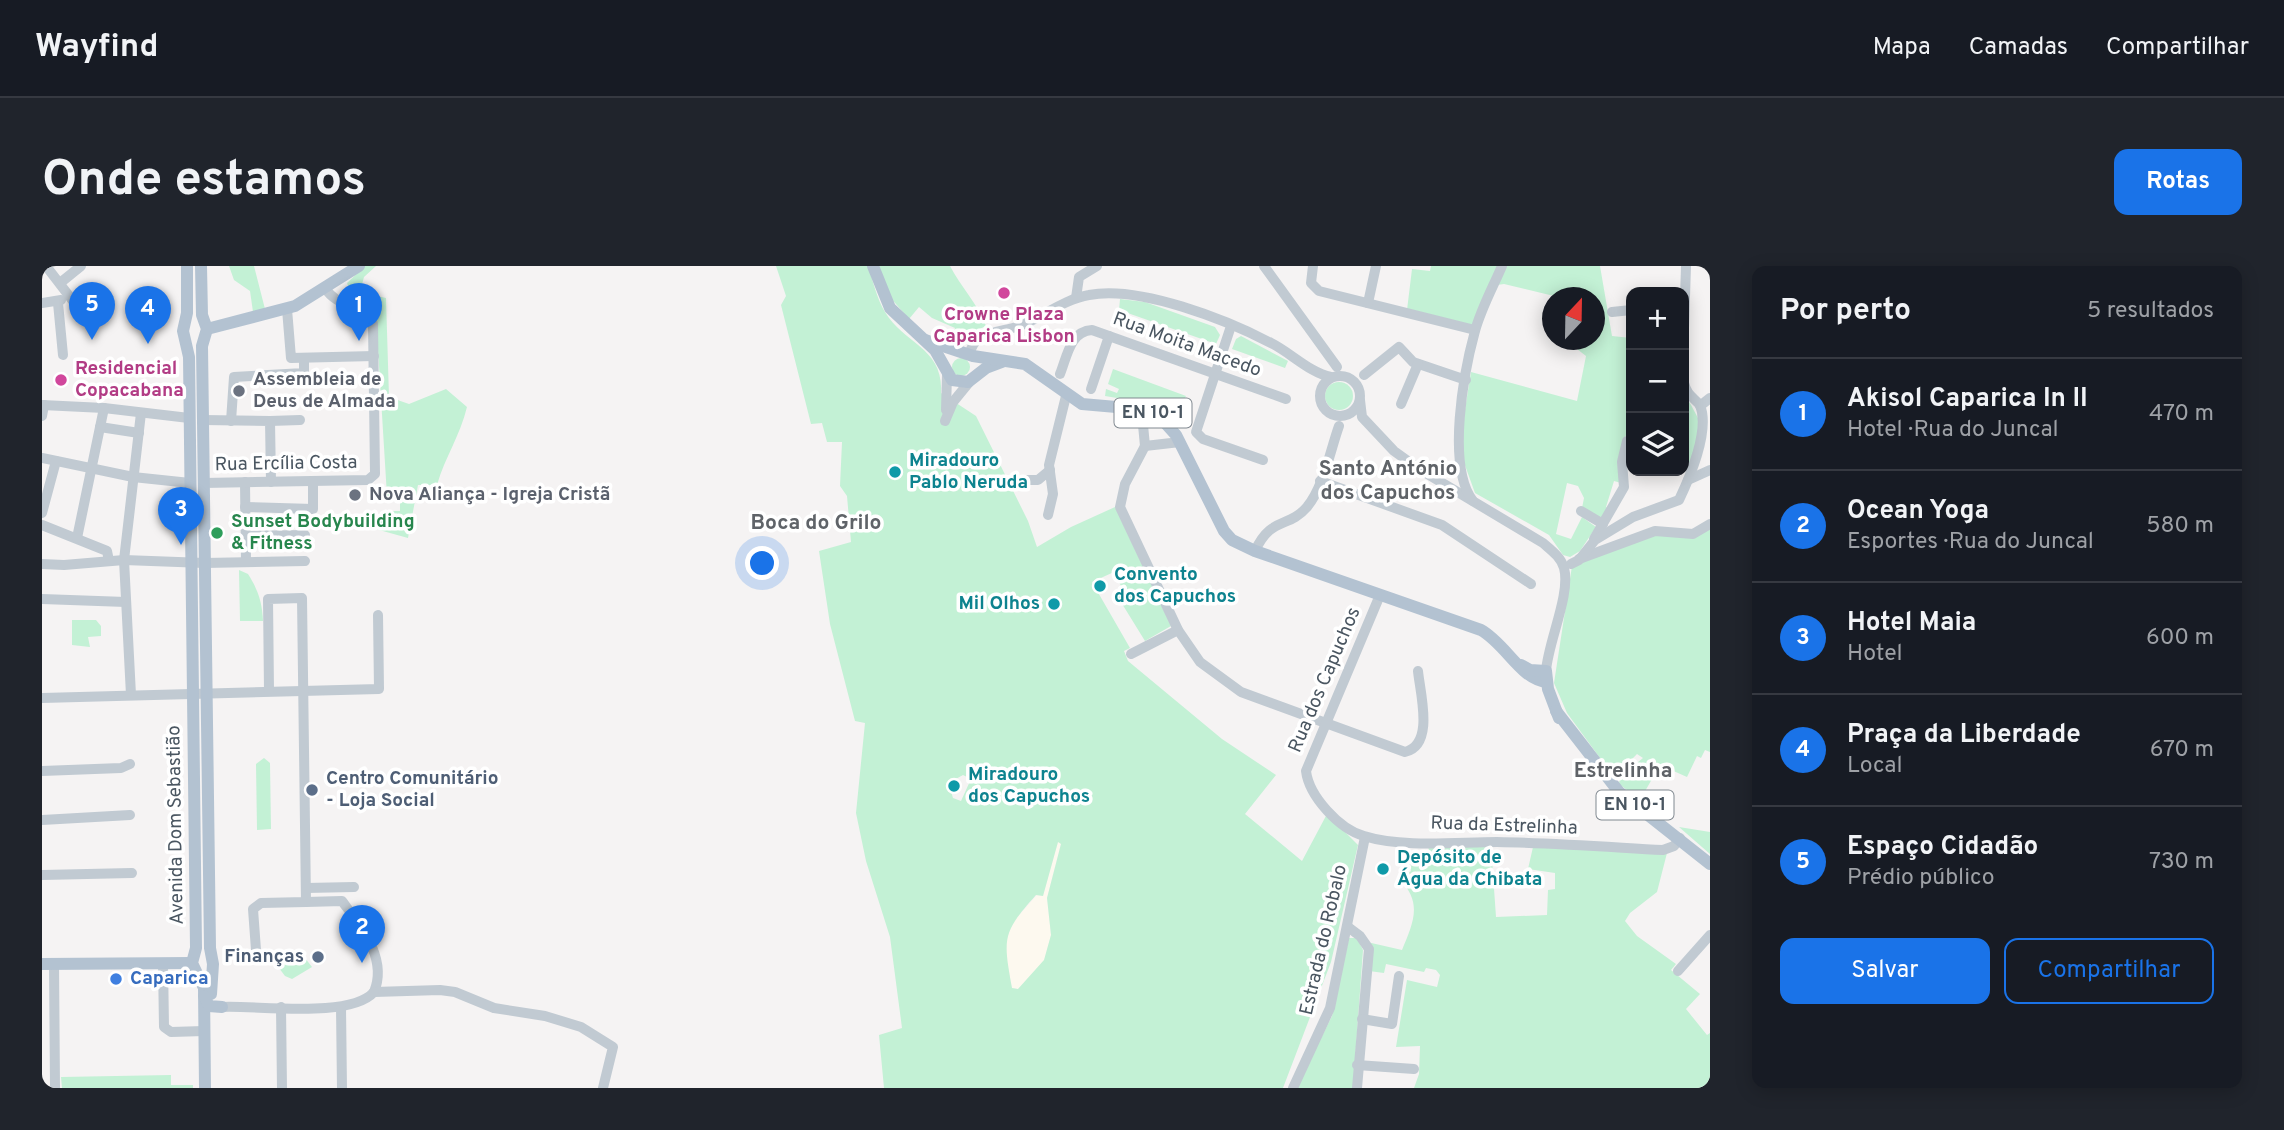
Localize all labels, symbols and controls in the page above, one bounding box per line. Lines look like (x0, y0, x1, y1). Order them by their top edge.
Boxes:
text: Wayfind (35, 27, 158, 69)
text: Mapa (1873, 33, 1931, 63)
text: Camadas (1969, 33, 2068, 63)
text: Compartilhar (2106, 33, 2249, 63)
button: Rotas (2114, 149, 2242, 215)
text: Onde estamos (42, 151, 366, 213)
pin: 5 (69, 282, 115, 340)
pin: 1 (336, 283, 382, 341)
marker: Crowne Plaza Caparica Lisbon (996, 285, 1012, 301)
pin: 4 (125, 286, 171, 344)
north arrow (1542, 287, 1605, 350)
map controls (1626, 287, 1689, 476)
button: + (1626, 287, 1689, 350)
text: Por perto (1780, 293, 1911, 330)
text: 5 resultados (2087, 297, 2214, 326)
place label: Crowne Plaza Caparica Lisbon (933, 303, 1075, 349)
street label: Rua Moita Macedo (1109, 307, 1265, 383)
button: − (1626, 350, 1689, 413)
place label: Residencial Copacabana (75, 357, 184, 403)
place label: Assembleia de Deus de Almada (253, 368, 396, 414)
marker: Residencial Copacabana (53, 372, 69, 388)
marker: Assembleia de Deus de Almada (231, 383, 247, 399)
text: Akisol Caparica In II (1847, 383, 2088, 416)
road number: EN 10-1 (1114, 398, 1192, 428)
text: 1 (1798, 400, 1808, 429)
text: 470 m (2149, 400, 2214, 429)
button: layers (1626, 413, 1689, 476)
text: Hotel · Rua do Juncal (1847, 416, 2059, 445)
place label: Miradouro Pablo Neruda (909, 449, 1028, 495)
street label: Rua Ercília Costa (214, 451, 358, 477)
district label: Santo António dos Capuchos (1319, 456, 1457, 507)
marker: Miradouro Pablo Neruda (887, 464, 903, 480)
place label: Nova Aliança - Igreja Cristã (369, 483, 610, 507)
pin: 3 (158, 487, 204, 545)
marker: Nova Aliança - Igreja Cristã (347, 487, 363, 503)
text: Ocean Yoga (1847, 495, 1989, 528)
place label: Sunset Bodybuilding & Fitness (231, 510, 415, 556)
district label: Boca do Grilo (750, 510, 882, 537)
text: 2 (1796, 512, 1810, 541)
text: 580 m (2146, 512, 2214, 541)
marker: Sunset Bodybuilding & Fitness (209, 525, 225, 541)
text: Esportes · Rua do Juncal (1847, 528, 2094, 557)
your location (745, 546, 779, 580)
place label: Convento dos Capuchos (1114, 563, 1236, 609)
marker: Convento dos Capuchos (1092, 578, 1108, 594)
place label: Mil Olhos (958, 592, 1040, 616)
marker: Mil Olhos (1046, 596, 1062, 612)
street label: Rua dos Capuchos (1284, 604, 1366, 756)
text: Hotel Maia (1847, 607, 1976, 640)
text: 3 (1796, 624, 1810, 653)
text: 600 m (2146, 624, 2214, 653)
text: Hotel (1847, 640, 1903, 669)
text: Praça da Liberdade (1847, 719, 2081, 752)
street label: Avenida Dom Sebastião (162, 725, 190, 925)
text: 4 (1796, 736, 1810, 765)
text: 670 m (2150, 736, 2214, 765)
text: Local (1847, 752, 1902, 781)
district label: Estrelinha (1574, 758, 1672, 785)
place label: Miradouro dos Capuchos (968, 763, 1090, 809)
place label: Centro Comunitário - Loja Social (326, 767, 499, 813)
marker: Miradouro dos Capuchos (946, 778, 962, 794)
marker: Centro Comunitário - Loja Social (304, 782, 320, 798)
road number: EN 10-1 (1596, 790, 1674, 820)
street label: Rua da Estrelinha (1430, 811, 1578, 841)
text: Espaço Cidadão (1847, 831, 2038, 864)
place label: Depósito de Água da Chibata (1397, 846, 1542, 892)
text: 5 (1796, 848, 1810, 877)
text: 730 m (2149, 848, 2214, 877)
marker: Depósito de Água da Chibata (1375, 861, 1391, 877)
street label: Estrada do Robalo (1295, 862, 1353, 1018)
text: Prédio público (1847, 864, 1995, 893)
pin: 2 (339, 905, 385, 963)
button: Salvar (1780, 938, 1990, 1004)
button: Compartilhar (2004, 938, 2214, 1004)
place label: Finanças (224, 945, 304, 969)
marker: Finanças (310, 949, 326, 965)
place label: Caparica (130, 967, 209, 991)
marker: Caparica (108, 971, 124, 987)

